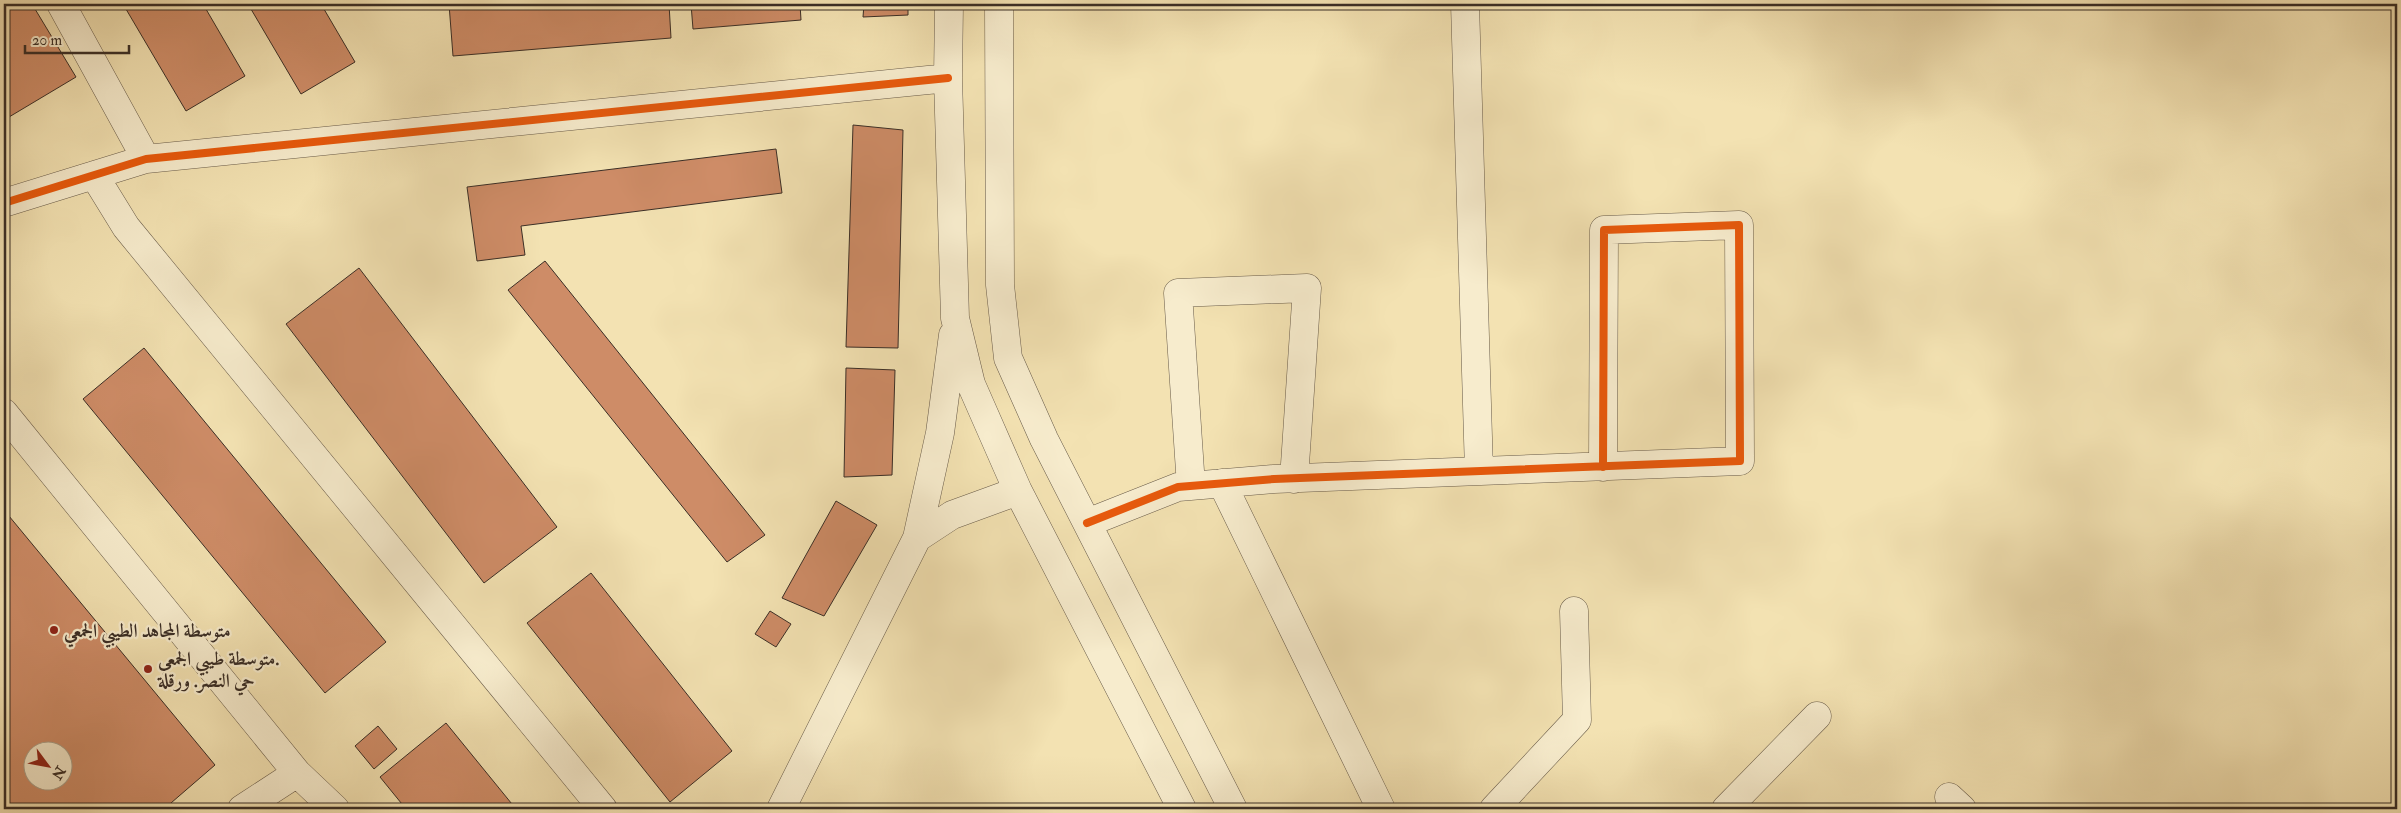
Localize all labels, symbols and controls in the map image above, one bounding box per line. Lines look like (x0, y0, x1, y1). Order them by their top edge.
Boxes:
scale bar (25, 22, 129, 54)
text: 20 m (32, 31, 62, 50)
place label: متوسطة المجاهد الطيبي الجمعي (64, 619, 231, 648)
marker: متوسطة المجاهد الطيبي الجمعي (48, 624, 60, 636)
place label: متوسطة طيبي الجمعي. حي النصر. ورقلة (157, 647, 279, 696)
marker: متوسطة طيبي الجمعي. حي النصر. ورقلة (142, 663, 154, 675)
north arrow (22, 740, 72, 790)
text: N (48, 762, 70, 783)

